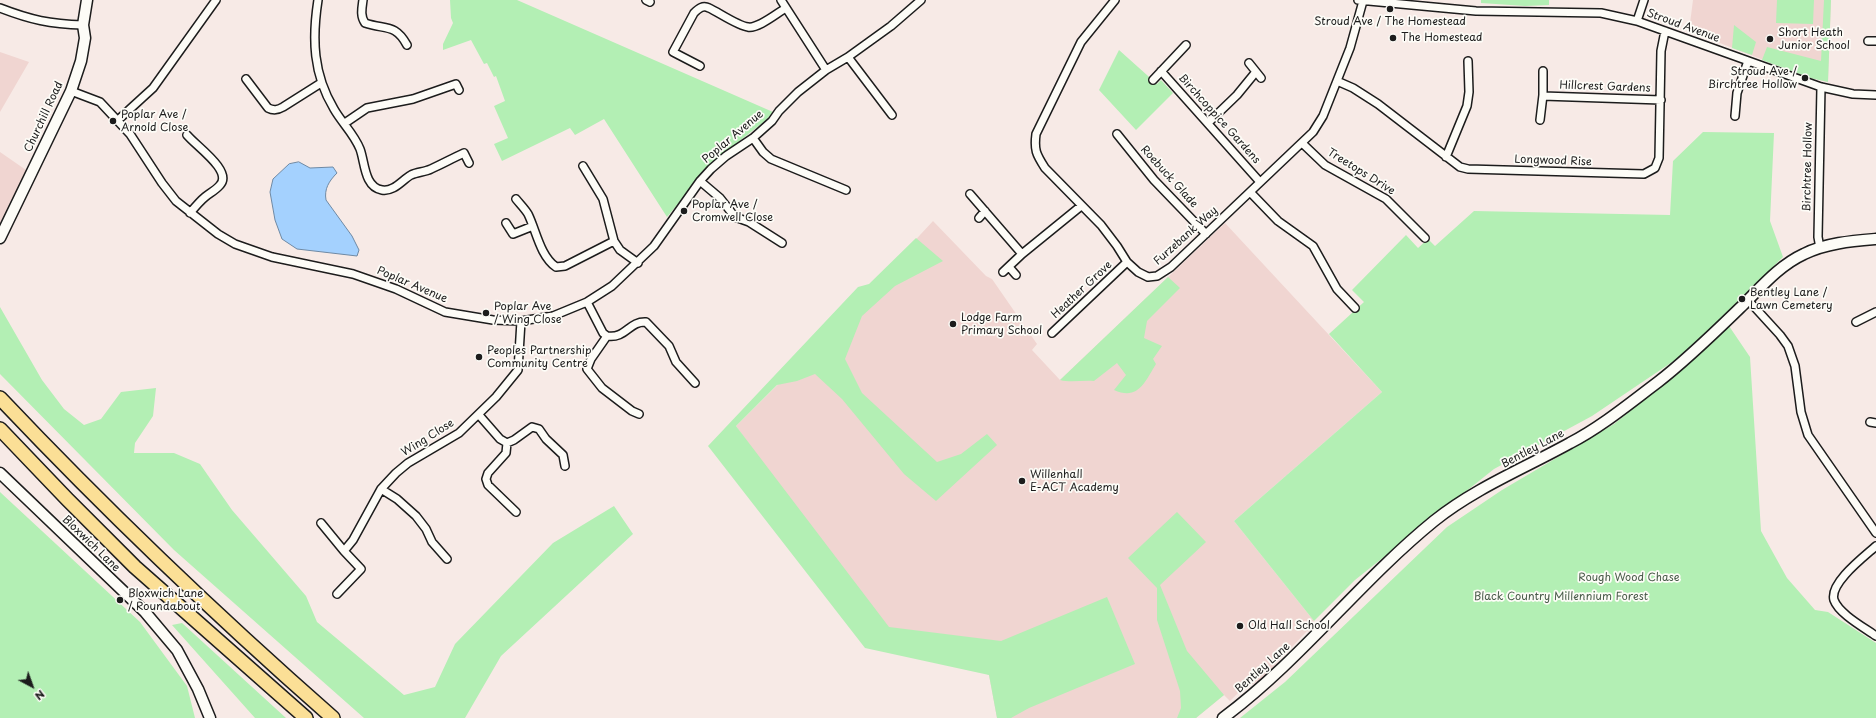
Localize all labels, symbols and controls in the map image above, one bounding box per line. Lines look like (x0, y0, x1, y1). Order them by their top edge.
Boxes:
marker: Stroud Ave / The Homestead (1385, 4, 1395, 14)
street label: Stroud Avenue (1645, 7, 1721, 45)
place label: Stroud Ave / The Homestead (1314, 15, 1466, 29)
place label: Short Heath Junior School (1778, 26, 1850, 52)
place label: The Homestead (1401, 31, 1482, 45)
marker: The Homestead (1388, 33, 1398, 43)
marker: Short Heath Junior School (1765, 34, 1775, 44)
place label: Stroud Ave / Birchtree Hollow (1708, 65, 1797, 91)
street label: Birchcoppice Gardens (1175, 71, 1263, 167)
marker: Stroud Ave / Birchtree Hollow (1800, 73, 1810, 83)
street label: Hillcrest Gardens (1559, 79, 1651, 95)
street label: Churchill Road (22, 80, 66, 154)
place label: Poplar Ave / Arnold Close (121, 108, 188, 134)
street label: Poplar Avenue (700, 108, 766, 166)
marker: Poplar Ave / Arnold Close (108, 116, 118, 126)
street label: Birchtree Hollow (1801, 122, 1815, 212)
street label: Roebuck Glade (1138, 143, 1200, 211)
street label: Treetops Drive (1325, 146, 1397, 198)
street label: Longwood Rise (1514, 153, 1592, 169)
place label: Poplar Ave / Cromwell Close (692, 198, 773, 224)
street label: Furzebank Way (1151, 204, 1221, 268)
marker: Poplar Ave / Cromwell Close (679, 206, 689, 216)
street label: Heather Grove (1049, 259, 1115, 321)
street label: Poplar Avenue (375, 264, 449, 306)
place label: Bentley Lane / Lawn Cemetery (1750, 286, 1833, 312)
marker: Bentley Lane / Lawn Cemetery (1737, 294, 1747, 304)
place label: Poplar Ave / Wing Close (494, 300, 562, 326)
marker: Poplar Ave / Wing Close (481, 308, 491, 318)
place label: Lodge Farm Primary School (961, 311, 1042, 337)
marker: Lodge Farm Primary School (948, 319, 958, 329)
place label: Peoples Partnership Community Centre (487, 344, 591, 370)
marker: Peoples Partnership Community Centre (474, 352, 484, 362)
street label: Wing Close (399, 417, 457, 459)
street label: Bentley Lane (1499, 427, 1567, 471)
place label: Willenhall E-ACT Academy (1030, 468, 1119, 494)
marker: Willenhall E-ACT Academy (1017, 476, 1027, 486)
street label: Bloxwich Lane (59, 513, 123, 575)
park label: Rough Wood Chase (1578, 571, 1680, 585)
place label: Bloxwich Lane / Roundabout (128, 587, 203, 613)
park label: Black Country Millennium Forest (1474, 590, 1648, 604)
marker: Bloxwich Lane / Roundabout (115, 595, 125, 605)
place label: Old Hall School (1248, 619, 1330, 633)
marker: Old Hall School (1235, 621, 1245, 631)
street label: Bentley Lane (1233, 640, 1293, 696)
north arrow (12, 666, 52, 706)
text: N (31, 686, 49, 705)

